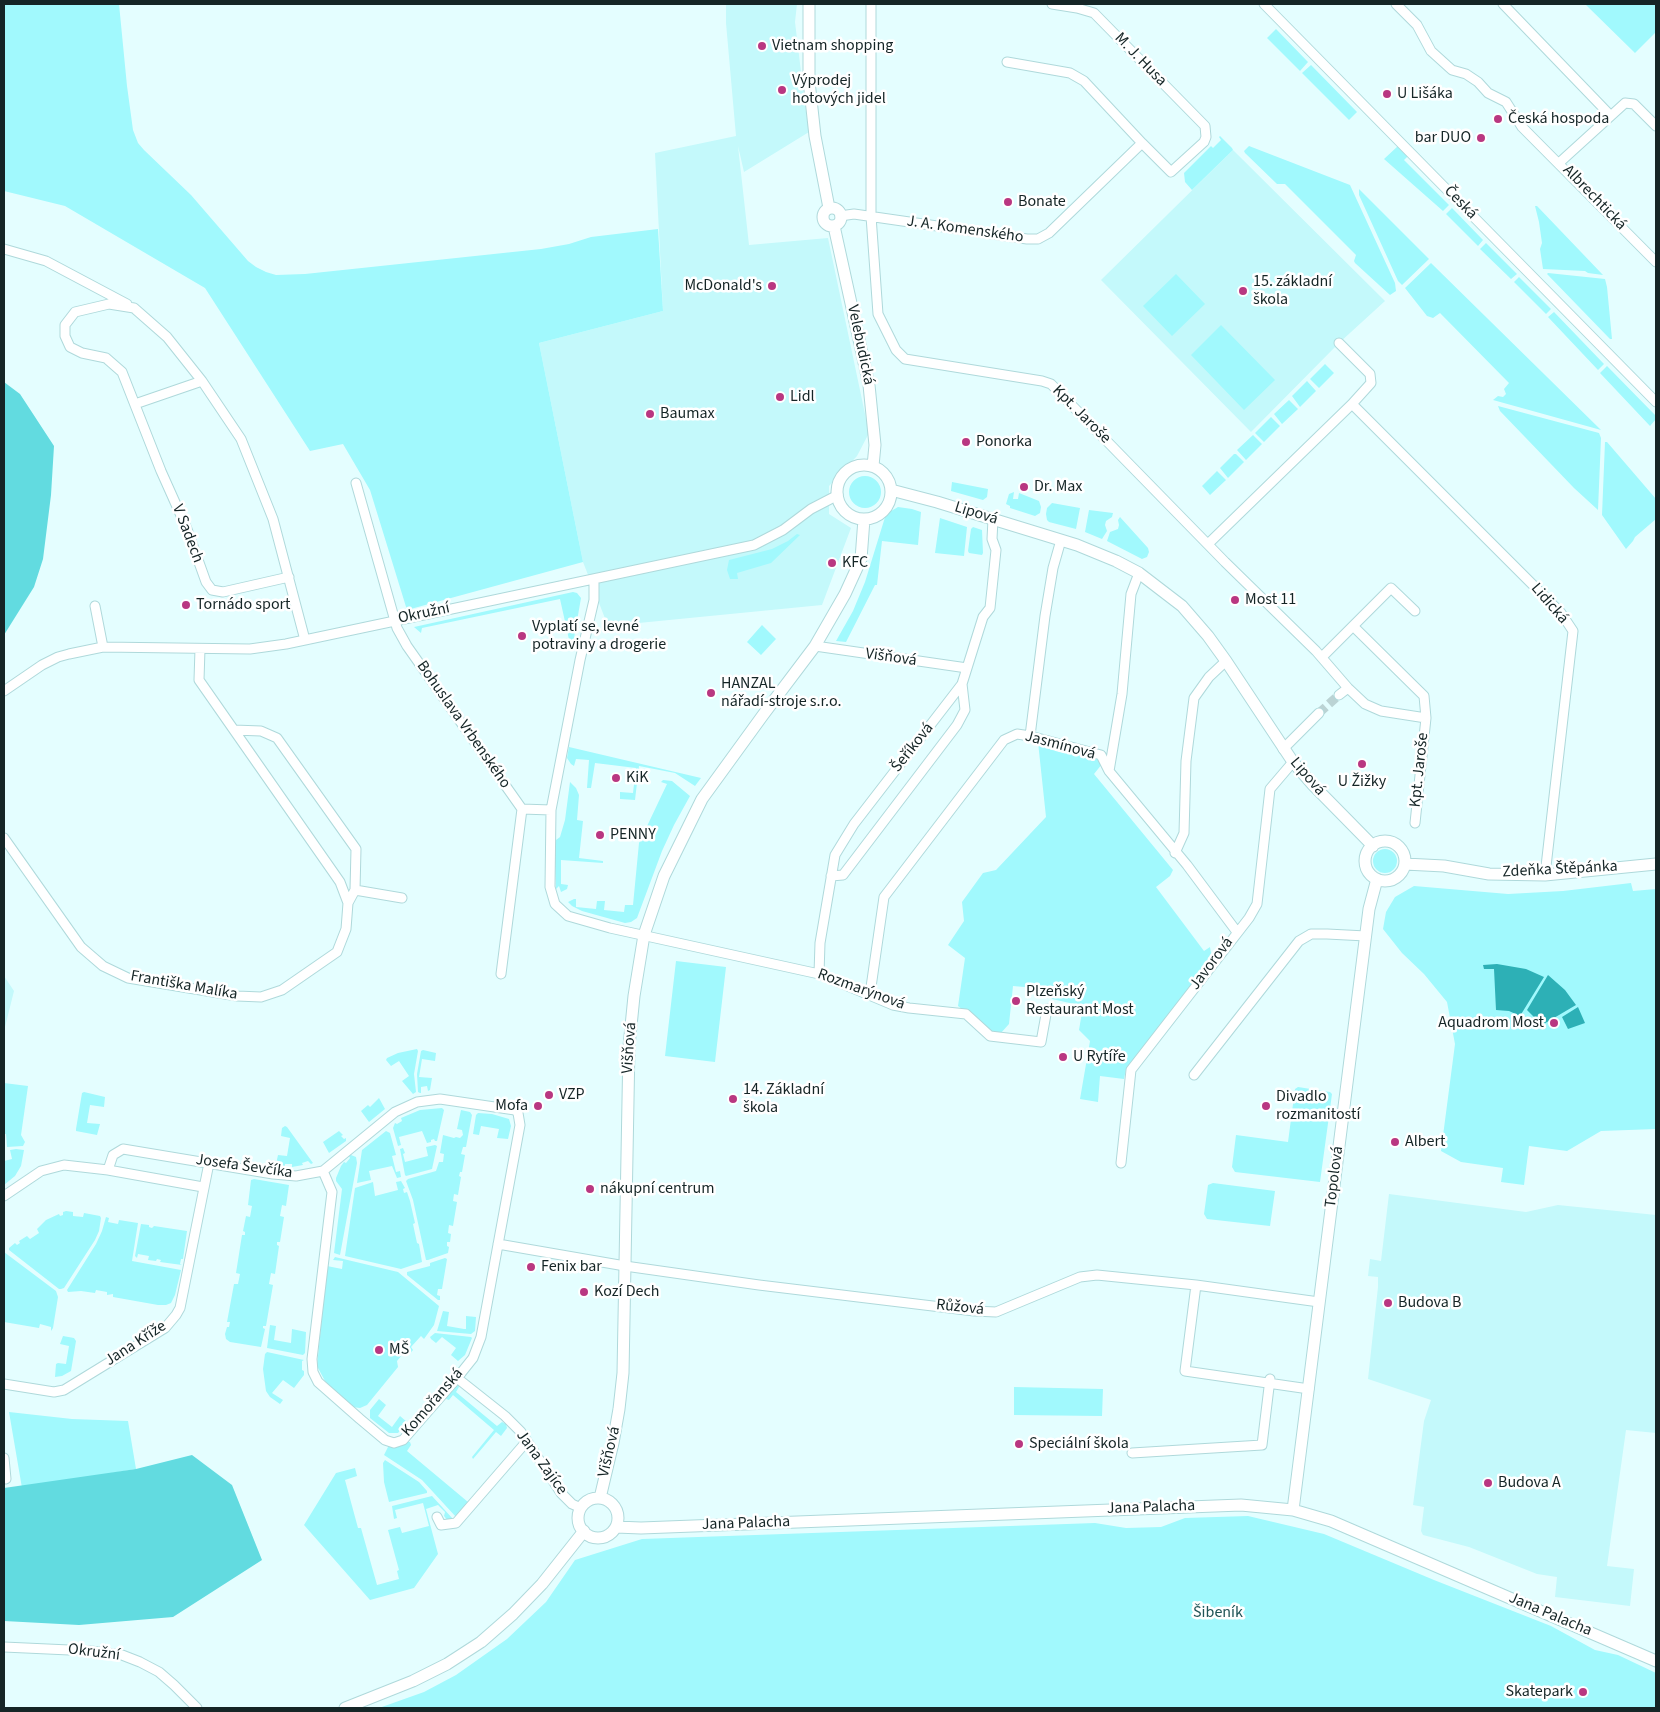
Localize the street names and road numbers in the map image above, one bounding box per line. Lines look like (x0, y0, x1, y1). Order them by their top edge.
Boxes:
street label: M. J. Husa (1110, 29, 1170, 91)
street label: Albrechtická (1558, 161, 1630, 235)
street label: Česká (1439, 182, 1481, 224)
street label: J. A. Komenského (905, 212, 1025, 248)
street label: Velebudická (842, 303, 878, 387)
street label: Kpt. Jaroše (1048, 382, 1114, 448)
street label: Lipová (952, 498, 1000, 530)
street label: V Sadech (167, 502, 207, 566)
street label: Lidická (1526, 580, 1572, 628)
street label: Okružní (396, 599, 452, 629)
street label: Višňová (864, 645, 918, 671)
street label: Bohuslava Vrbenského (412, 657, 514, 793)
street label: Šeříková (888, 719, 938, 777)
street label: Jasmínová (1023, 727, 1097, 765)
street label: Kpt. Jaroše (1407, 732, 1433, 808)
street label: Lipová (1285, 754, 1329, 800)
street label: Zdeňka Štěpánka (1502, 857, 1618, 883)
street label: Javorová (1186, 934, 1238, 994)
street label: Rozmarýnová (815, 965, 907, 1015)
street label: Františka Malíka (129, 967, 239, 1005)
street label: Višňová (619, 1022, 641, 1074)
street label: Topolová (1322, 1145, 1348, 1209)
street label: Josefa Ševčíka (194, 1151, 294, 1183)
street label: Růžová (935, 1296, 985, 1320)
street label: Jana Kříže (102, 1317, 170, 1371)
street label: Komořanská (398, 1365, 468, 1441)
street label: Višňová (595, 1425, 625, 1479)
street label: Jana Zajíce (511, 1427, 571, 1499)
street label: Jana Palacha (1106, 1497, 1196, 1519)
street label: Jana Palacha (701, 1513, 791, 1535)
street label: Jana Palacha (1506, 1589, 1594, 1641)
street label: Okružní (67, 1640, 121, 1666)

